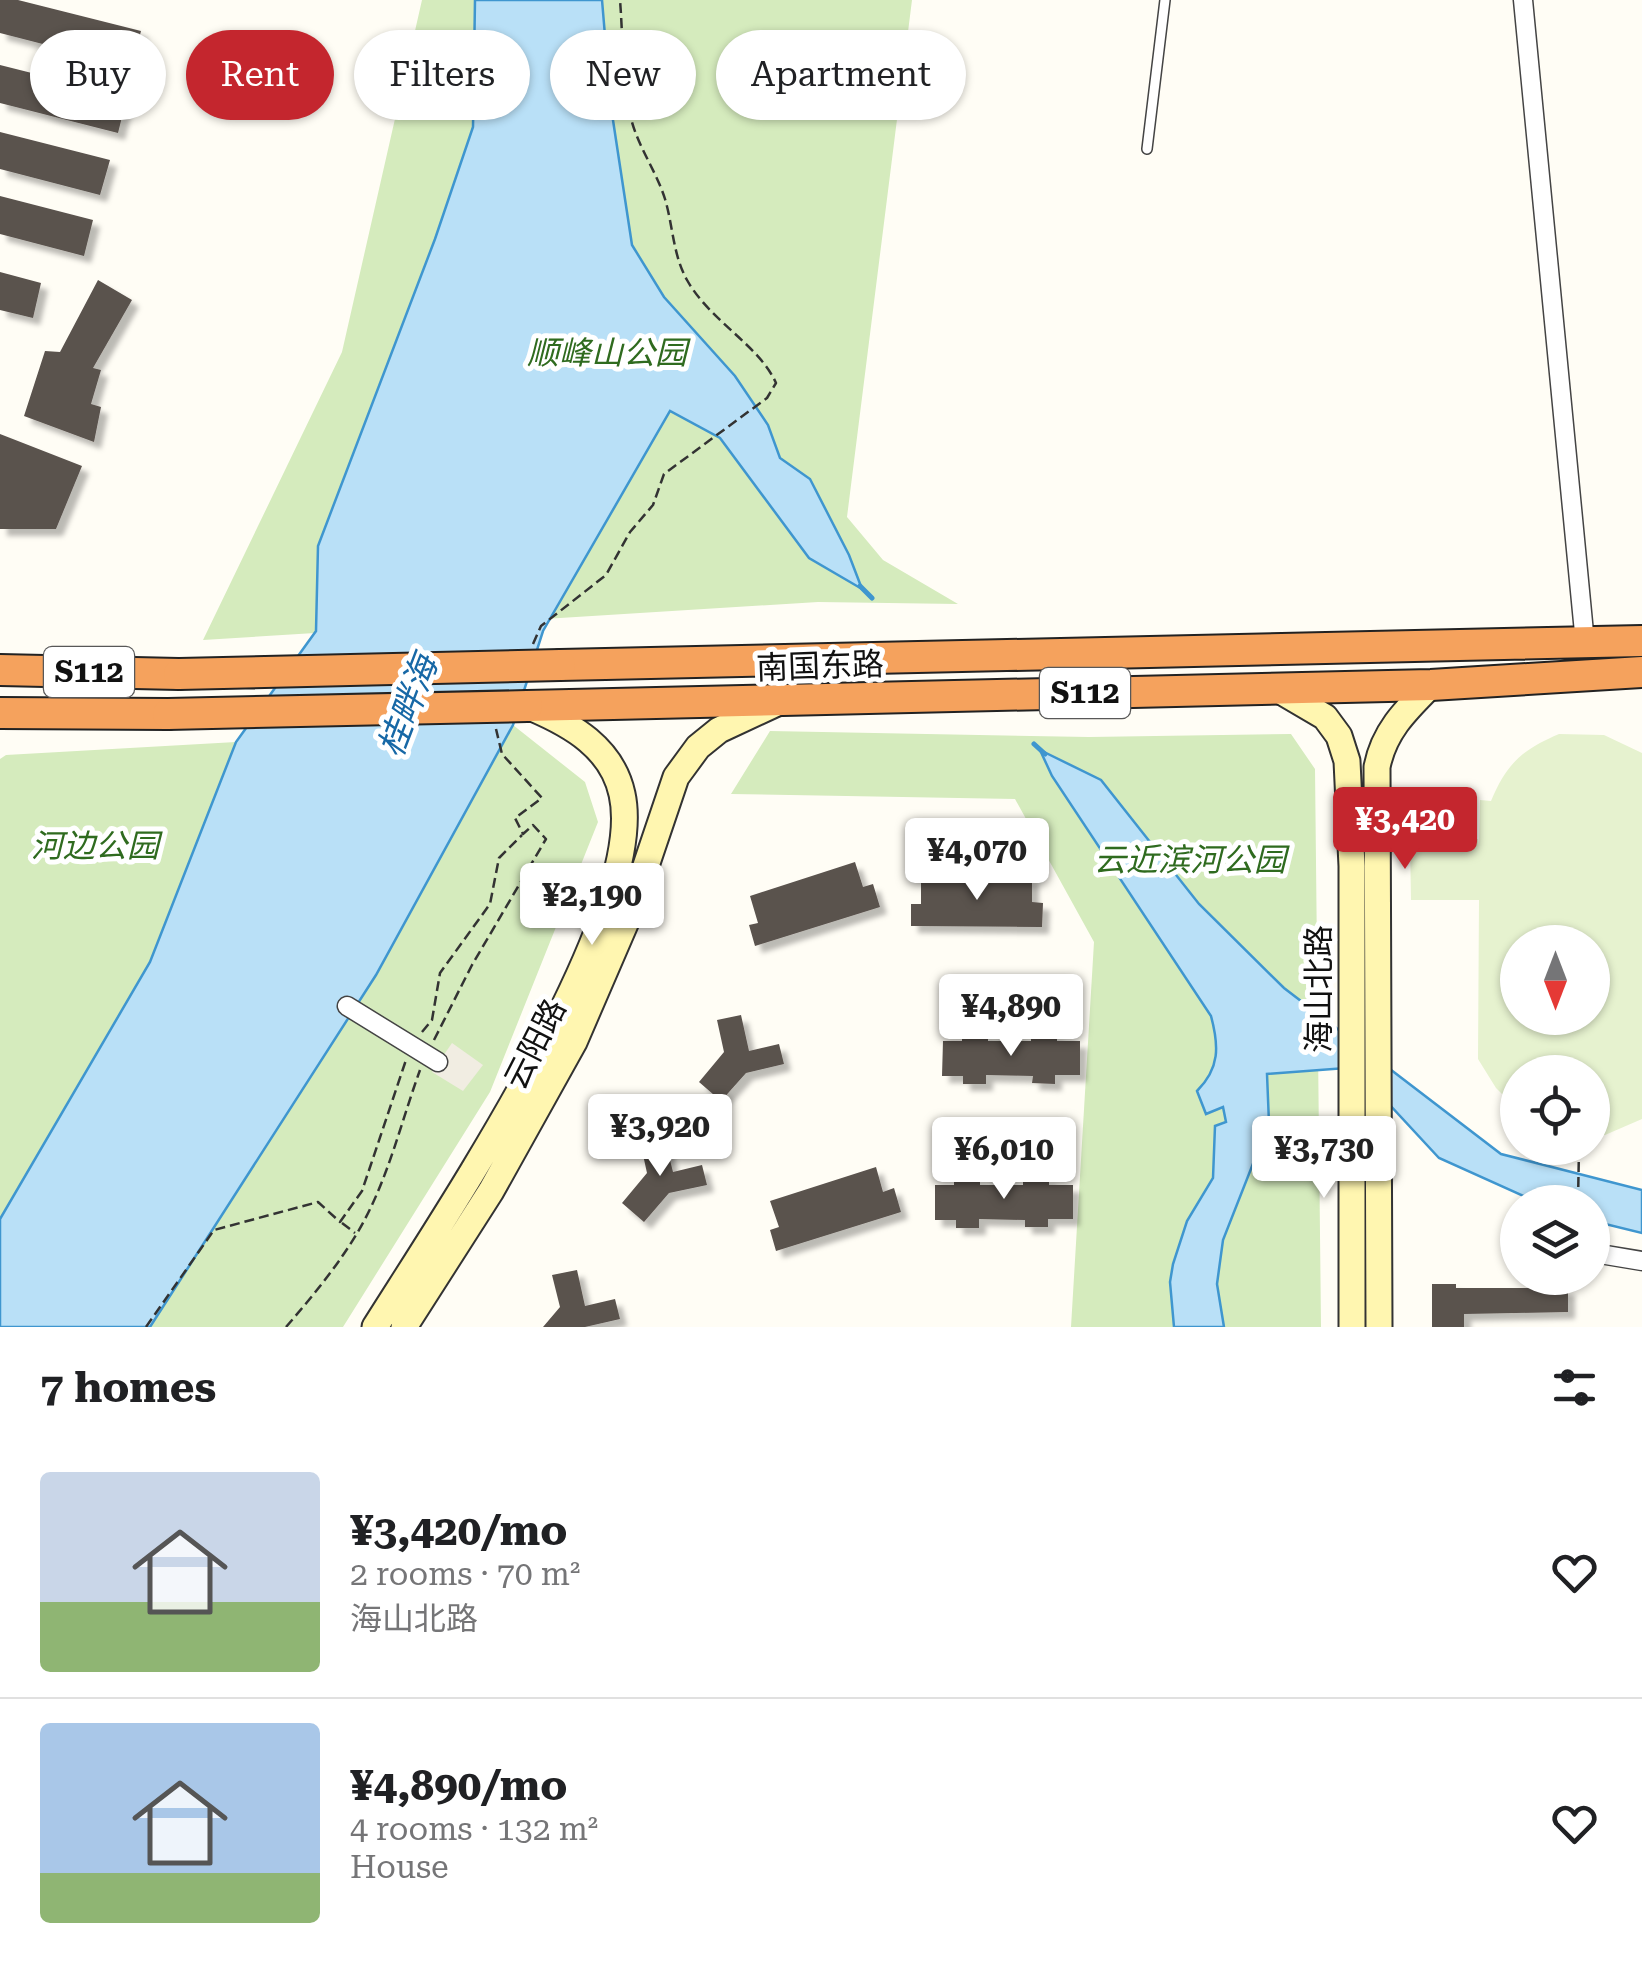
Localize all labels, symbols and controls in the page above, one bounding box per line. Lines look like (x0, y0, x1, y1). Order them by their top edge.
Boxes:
chip: Buy (30, 30, 166, 120)
chip: Rent (186, 30, 334, 120)
chip: Filters (354, 30, 530, 120)
chip: New (550, 30, 696, 120)
chip: Apartment (716, 30, 966, 120)
park label: 顺峰山公园 (527, 334, 691, 372)
water label: 桂畔海 (371, 645, 448, 763)
street label: 南国东路 (755, 645, 885, 687)
road number: S112 (44, 647, 134, 697)
road number: S112 (1040, 668, 1130, 718)
pin: ¥3,420 (1324, 787, 1486, 872)
text: ¥3,420 (1355, 800, 1455, 838)
pin: ¥4,070 (896, 818, 1058, 903)
park label: 河边公园 (31, 827, 163, 865)
text: ¥4,070 (927, 831, 1027, 869)
park label: 云近滨河公园 (1094, 841, 1290, 879)
pin: ¥2,190 (511, 863, 673, 948)
text: ¥2,190 (542, 876, 642, 914)
street label: 海山北路 (1300, 925, 1338, 1053)
north arrow (1500, 925, 1610, 1035)
map controls (1500, 925, 1610, 1295)
pin: ¥4,890 (930, 974, 1092, 1059)
text: ¥4,890 (961, 987, 1061, 1025)
street label: 云阳路 (496, 993, 574, 1095)
button: locate (1500, 1055, 1610, 1165)
pin: ¥3,920 (579, 1094, 741, 1179)
text: ¥3,920 (610, 1107, 710, 1145)
pin: ¥3,730 (1243, 1116, 1405, 1201)
pin: ¥6,010 (923, 1117, 1085, 1202)
text: ¥3,730 (1274, 1129, 1374, 1167)
text: ¥6,010 (954, 1130, 1054, 1168)
button: layers (1500, 1185, 1610, 1295)
icon: filters (1547, 1360, 1602, 1415)
text: 7 homes (40, 1363, 216, 1412)
text: ¥3,420/mo (350, 1506, 567, 1555)
icon: home (120, 1512, 240, 1632)
icon: heart (1547, 1545, 1602, 1600)
text: 2 rooms · 70 m² (350, 1555, 580, 1593)
text: 海山北路 (350, 1600, 478, 1638)
text: ¥4,890/mo (350, 1761, 567, 1810)
icon: home (120, 1763, 240, 1883)
icon: heart (1547, 1796, 1602, 1851)
text: 4 rooms · 132 m² (350, 1810, 598, 1848)
text: House (350, 1848, 449, 1886)

